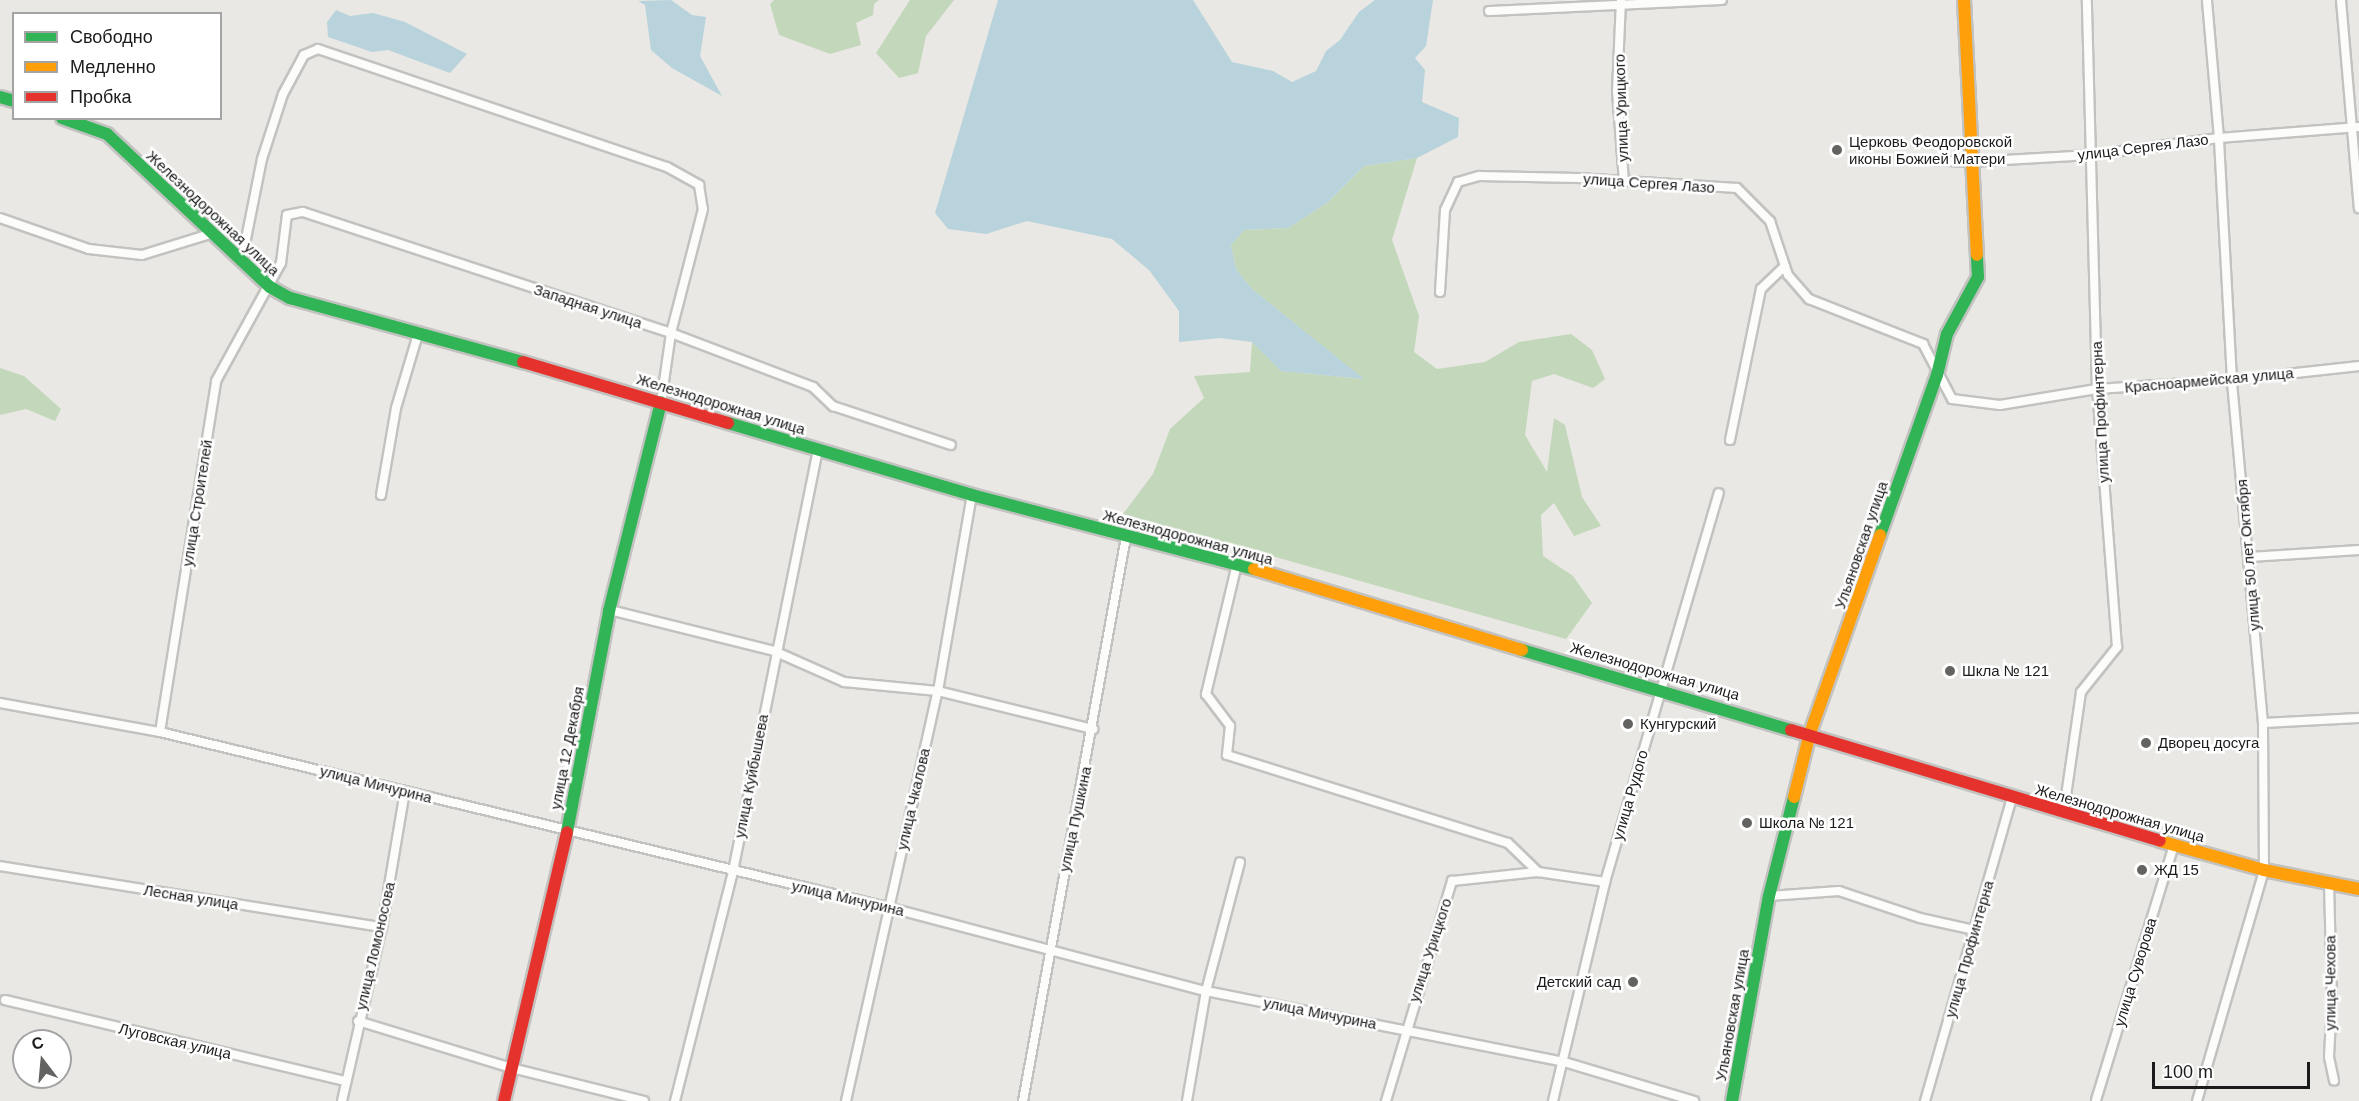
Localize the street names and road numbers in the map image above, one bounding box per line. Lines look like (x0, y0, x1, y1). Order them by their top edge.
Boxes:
street label: улица Урицкого (1610, 54, 1632, 162)
street label: улица Сергея Лазо (2077, 130, 2209, 164)
street label: Железнодорожная улица (143, 147, 283, 279)
street label: улица Сергея Лазо (1583, 169, 1715, 197)
street label: Западная улица (532, 280, 644, 332)
street label: улица Профинтерна (2087, 341, 2113, 483)
street label: Красноармейская улица (2124, 364, 2294, 396)
street label: Железнодорожная улица (635, 370, 807, 438)
street label: улица Строителей (178, 438, 216, 568)
street label: улица 50 лет Октября (2232, 478, 2264, 632)
street label: Ульяновская улица (1831, 479, 1891, 611)
street label: Железнодорожная улица (1101, 506, 1275, 568)
street label: Железнодорожная улица (1568, 638, 1742, 704)
street label: улица 12 Декабря (546, 685, 588, 811)
street label: улица Куйбышева (730, 712, 772, 840)
street label: улица Чкалова (893, 746, 933, 852)
street label: улица Рудого (1609, 748, 1651, 842)
street label: улица Мичурина (318, 761, 434, 807)
street label: улица Пушкина (1055, 765, 1095, 873)
street label: Железнодорожная улица (2033, 780, 2207, 846)
street label: улица Мичурина (790, 876, 906, 920)
street label: улица Профинтерна (1941, 878, 1997, 1020)
street label: улица Ломоносова (351, 880, 399, 1012)
street label: Лесная улица (142, 881, 240, 913)
street label: улица Урицкого (1405, 896, 1455, 1004)
street label: улица Суворова (2110, 915, 2160, 1029)
street label: улица Чехова (2321, 935, 2339, 1031)
street label: Ульяновская улица (1712, 948, 1752, 1082)
street label: улица Мичурина (1262, 993, 1378, 1033)
street label: Луговская улица (117, 1019, 233, 1063)

